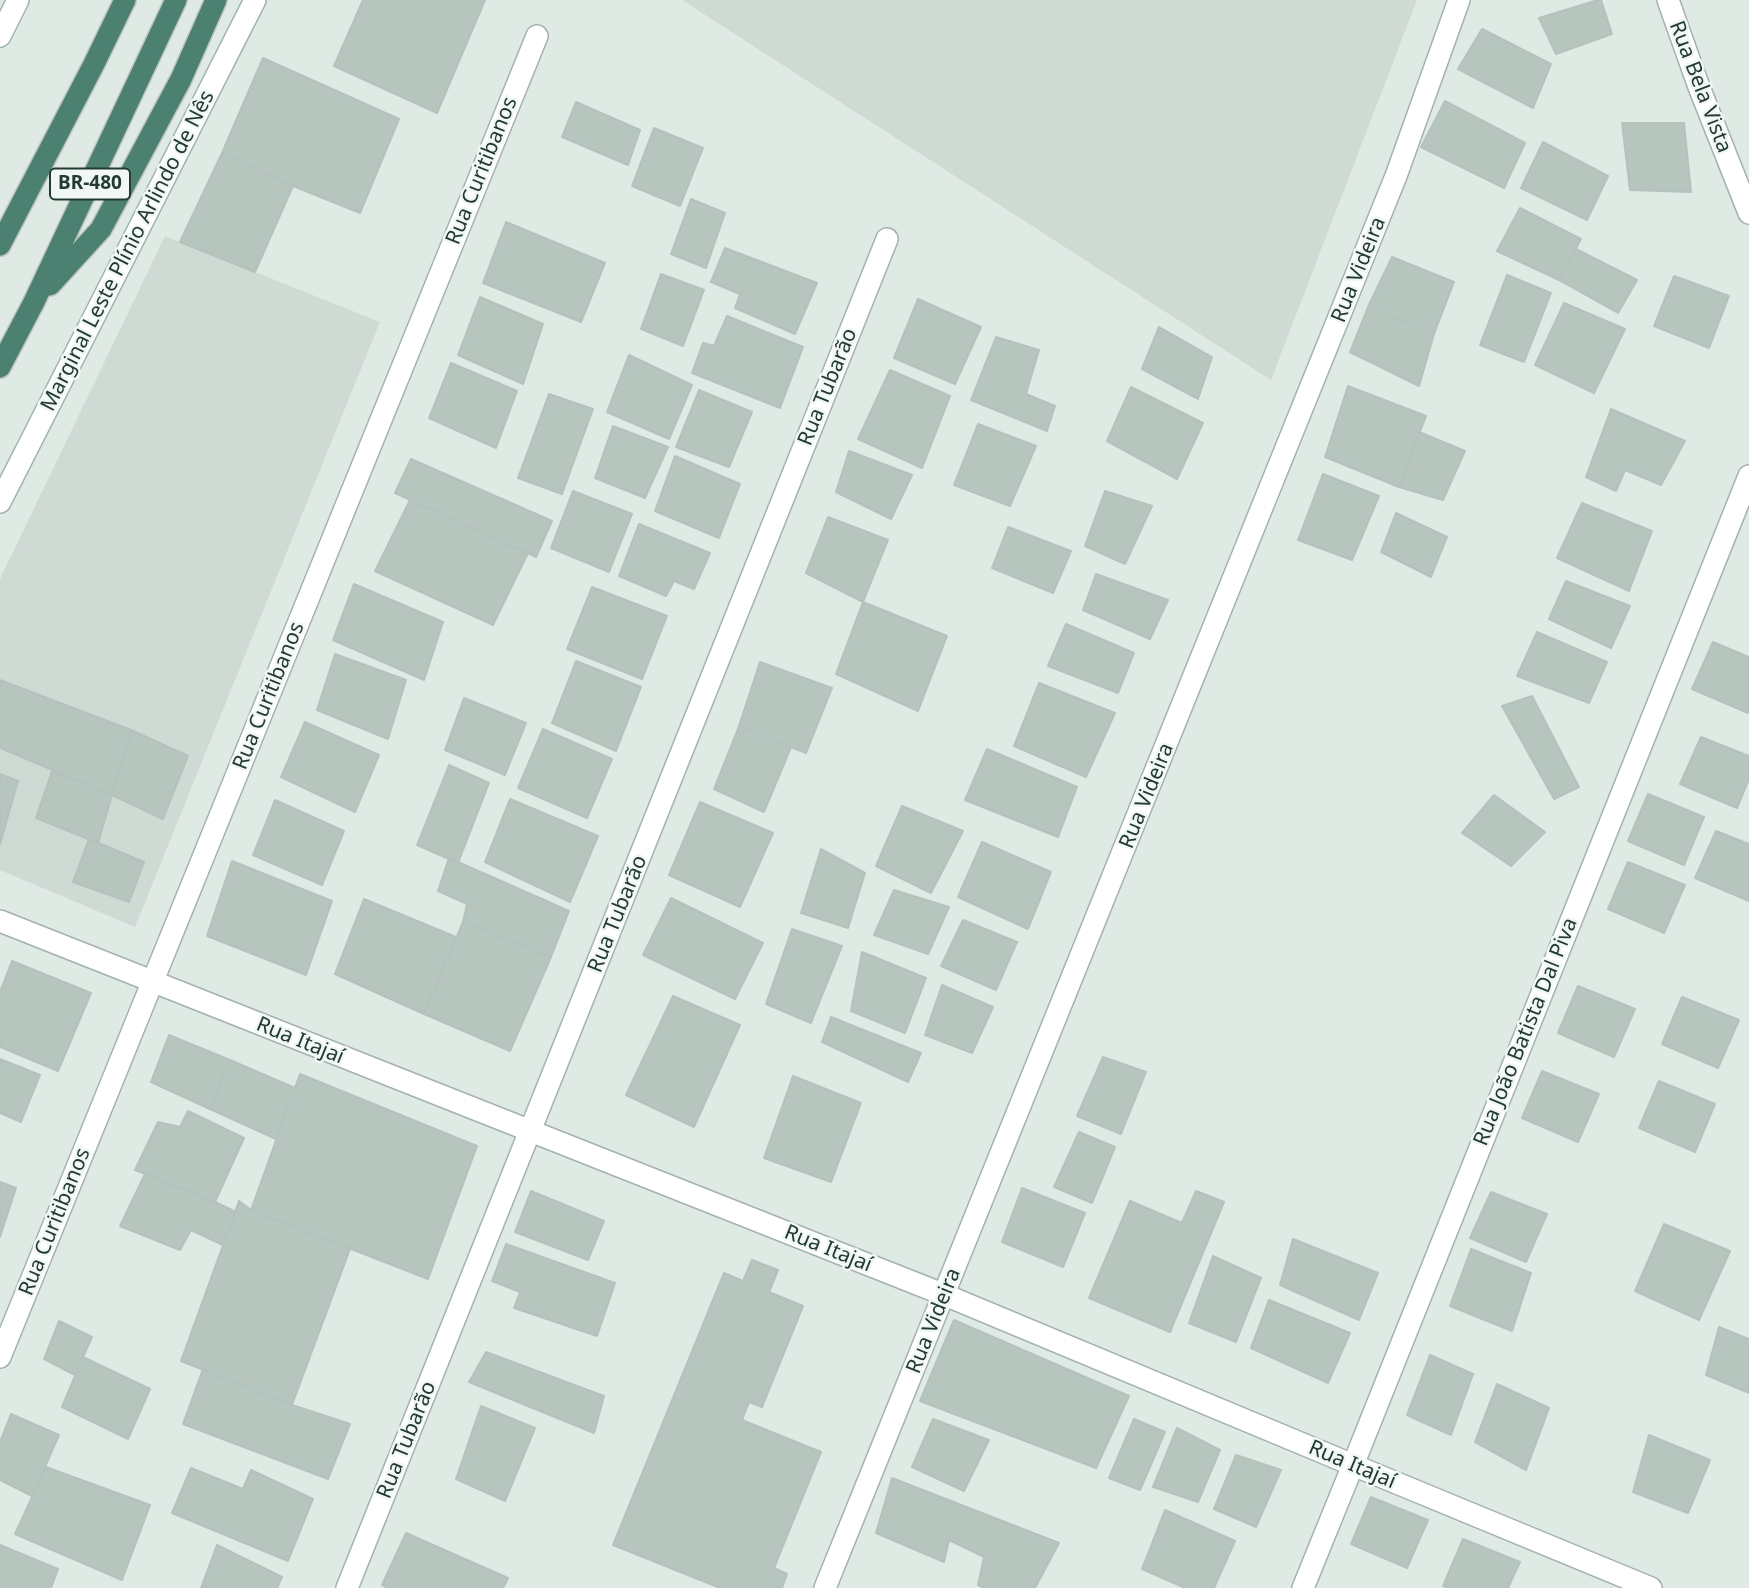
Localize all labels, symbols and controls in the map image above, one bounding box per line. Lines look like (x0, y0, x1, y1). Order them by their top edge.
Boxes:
street label: Rua Bela Vista (1663, 18, 1737, 156)
street label: Marginal Leste Plínio Arlindo de Nês (36, 87, 220, 415)
street label: Rua Curitibanos (441, 93, 523, 249)
road number: BR-480 (50, 168, 130, 200)
street label: Rua Videira (1326, 214, 1392, 326)
street label: Rua Tubarão (793, 325, 863, 449)
street label: Rua Curitibanos (228, 618, 310, 774)
street label: Rua Videira (1114, 740, 1180, 852)
street label: Rua Tubarão (583, 852, 653, 976)
street label: Rua João Batista Dal Piva (1469, 914, 1583, 1150)
street label: Rua Itajaí (252, 1012, 348, 1070)
street label: Rua Curitibanos (14, 1144, 96, 1300)
street label: Rua Itajaí (780, 1220, 876, 1278)
street label: Rua Videira (901, 1265, 967, 1377)
street label: Rua Tubarão (372, 1378, 442, 1502)
street label: Rua Itajaí (1305, 1435, 1399, 1495)

